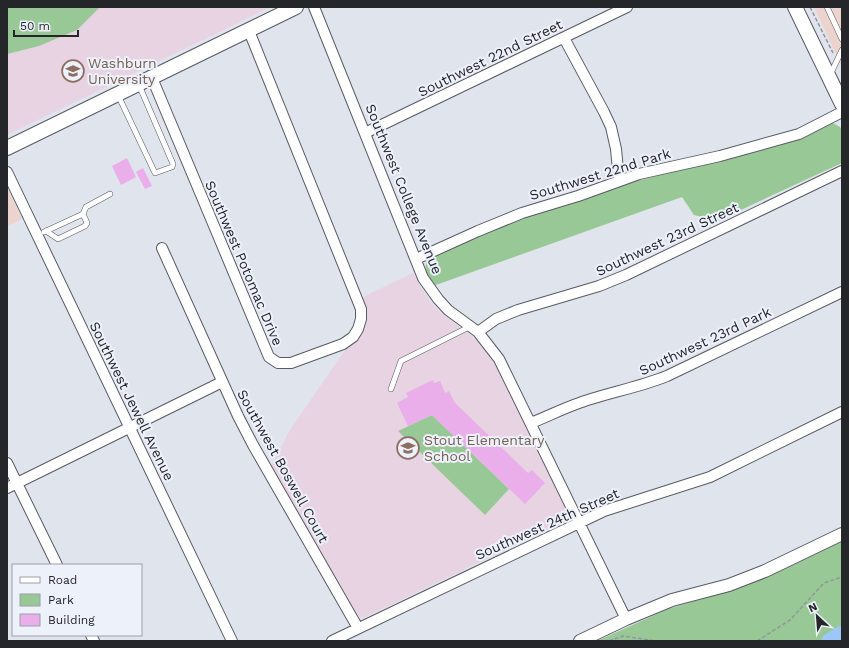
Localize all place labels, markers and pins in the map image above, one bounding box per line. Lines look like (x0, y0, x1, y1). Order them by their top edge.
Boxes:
place label: Washburn University (88, 55, 157, 87)
school or university icon: Washburn University (60, 58, 86, 84)
place label: Stout Elementary School (424, 432, 545, 464)
school or university icon: Stout Elementary School (395, 435, 421, 461)

